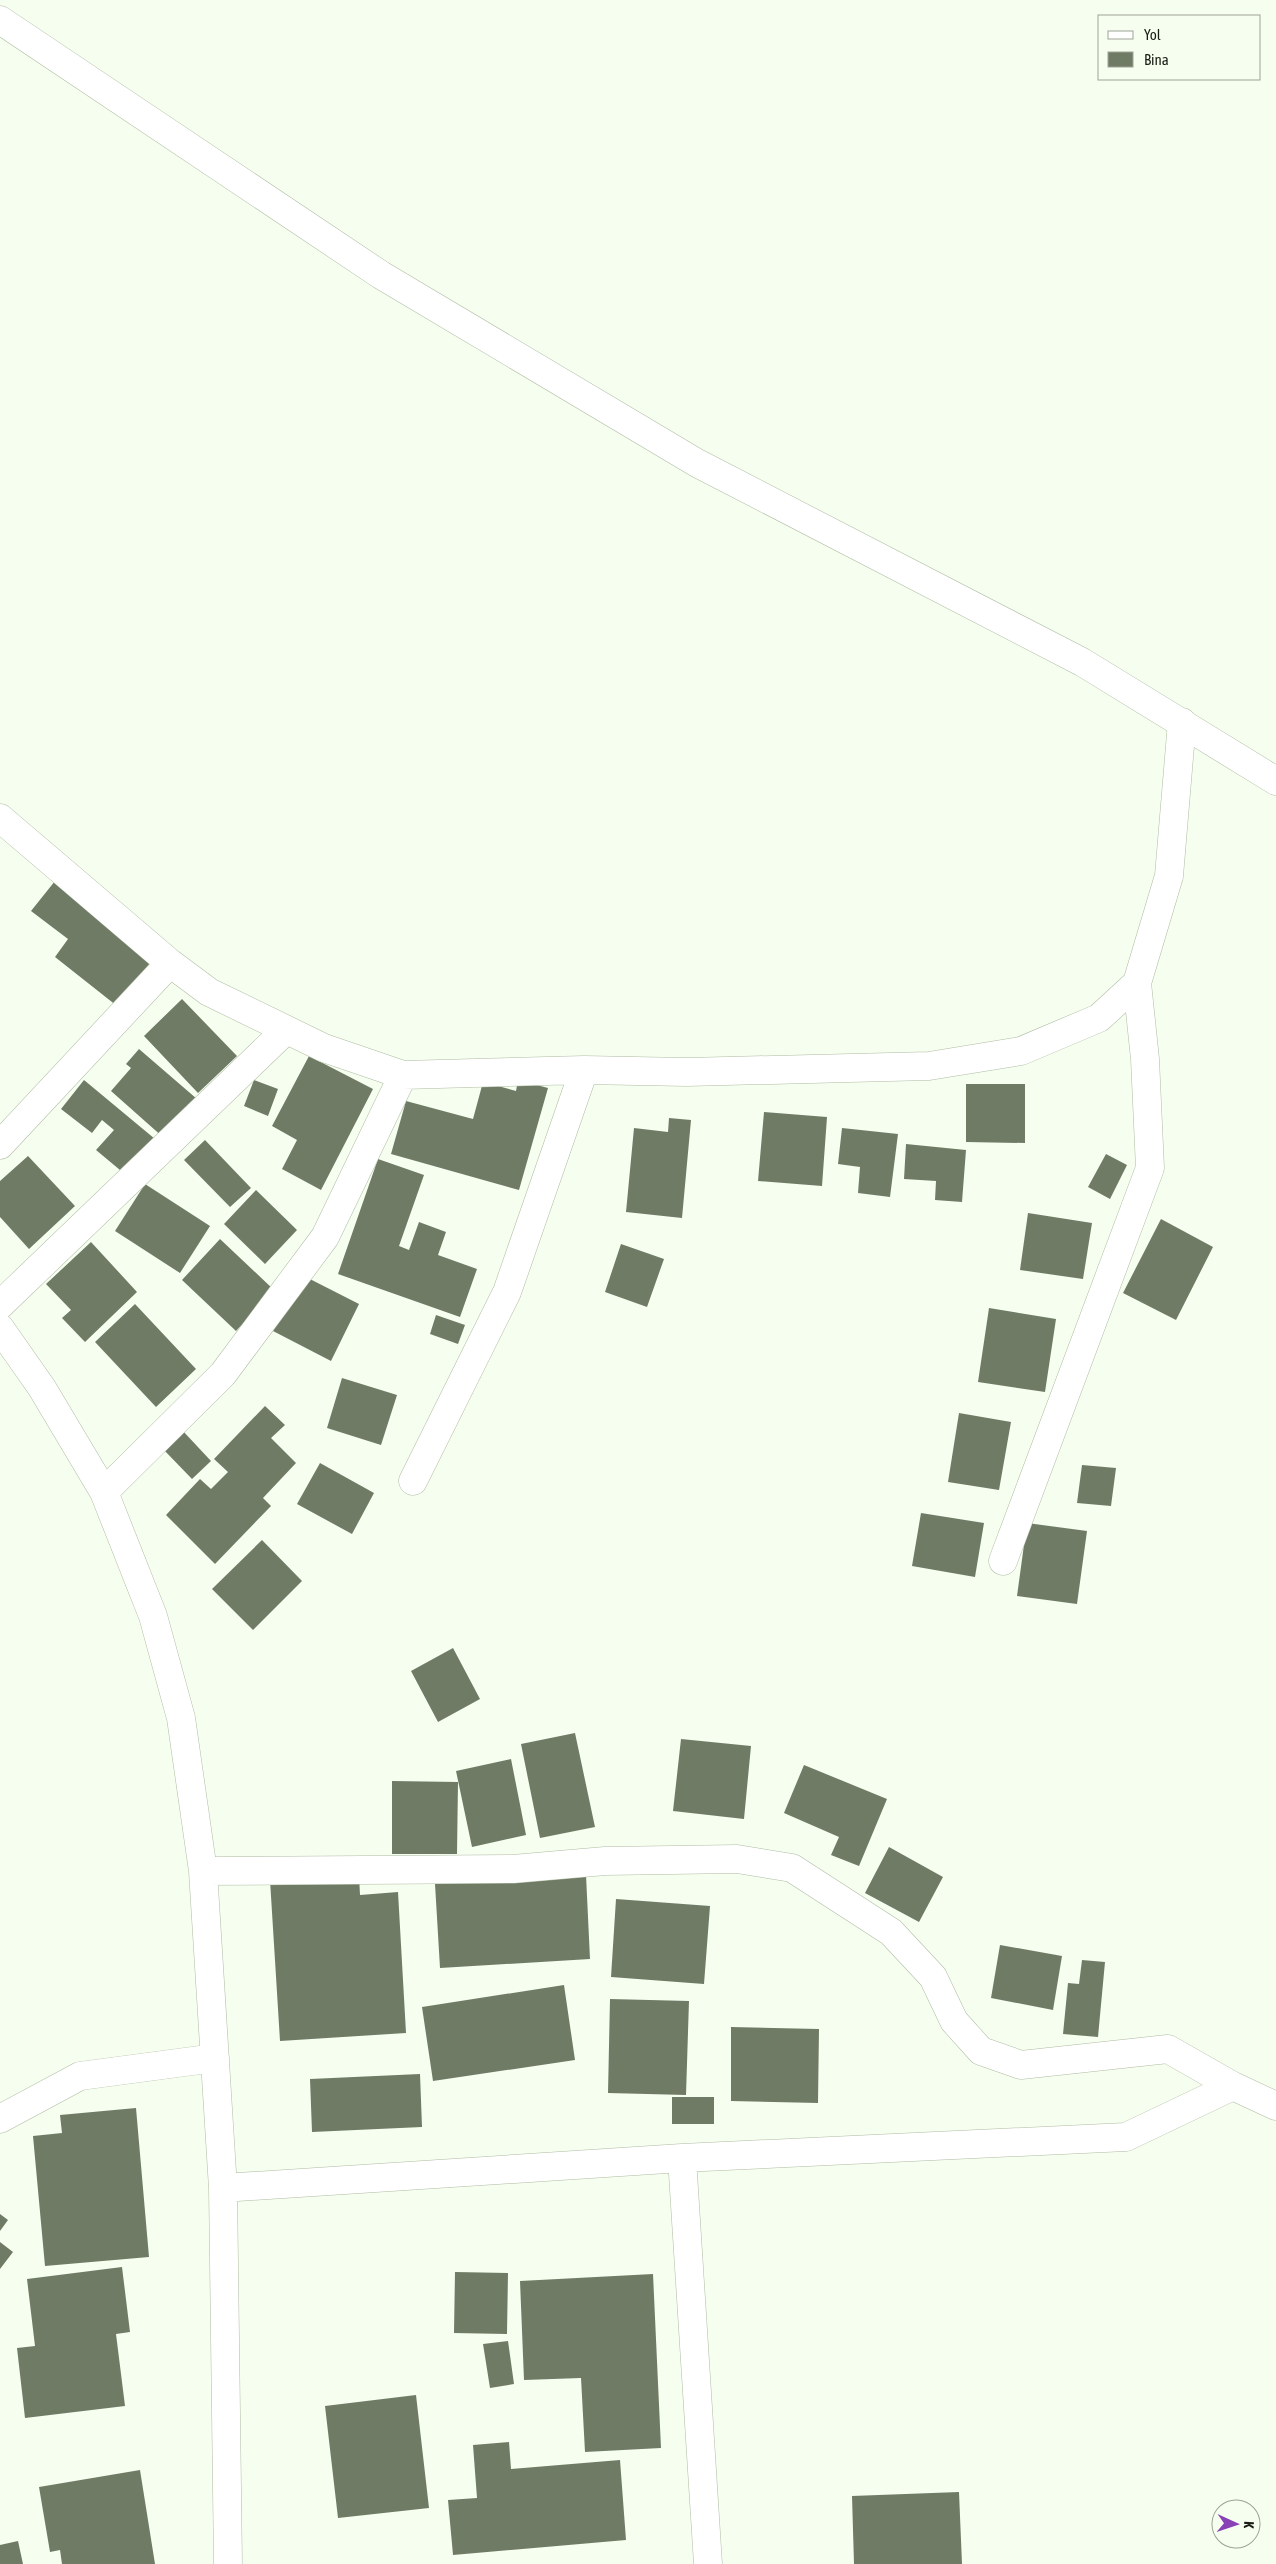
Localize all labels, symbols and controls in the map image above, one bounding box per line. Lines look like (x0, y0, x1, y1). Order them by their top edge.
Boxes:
legend (1098, 15, 1261, 80)
text: Yol (1144, 26, 1161, 43)
text: Bina (1144, 51, 1169, 68)
north arrow (1211, 2499, 1261, 2549)
text: K (1241, 2521, 1257, 2529)

